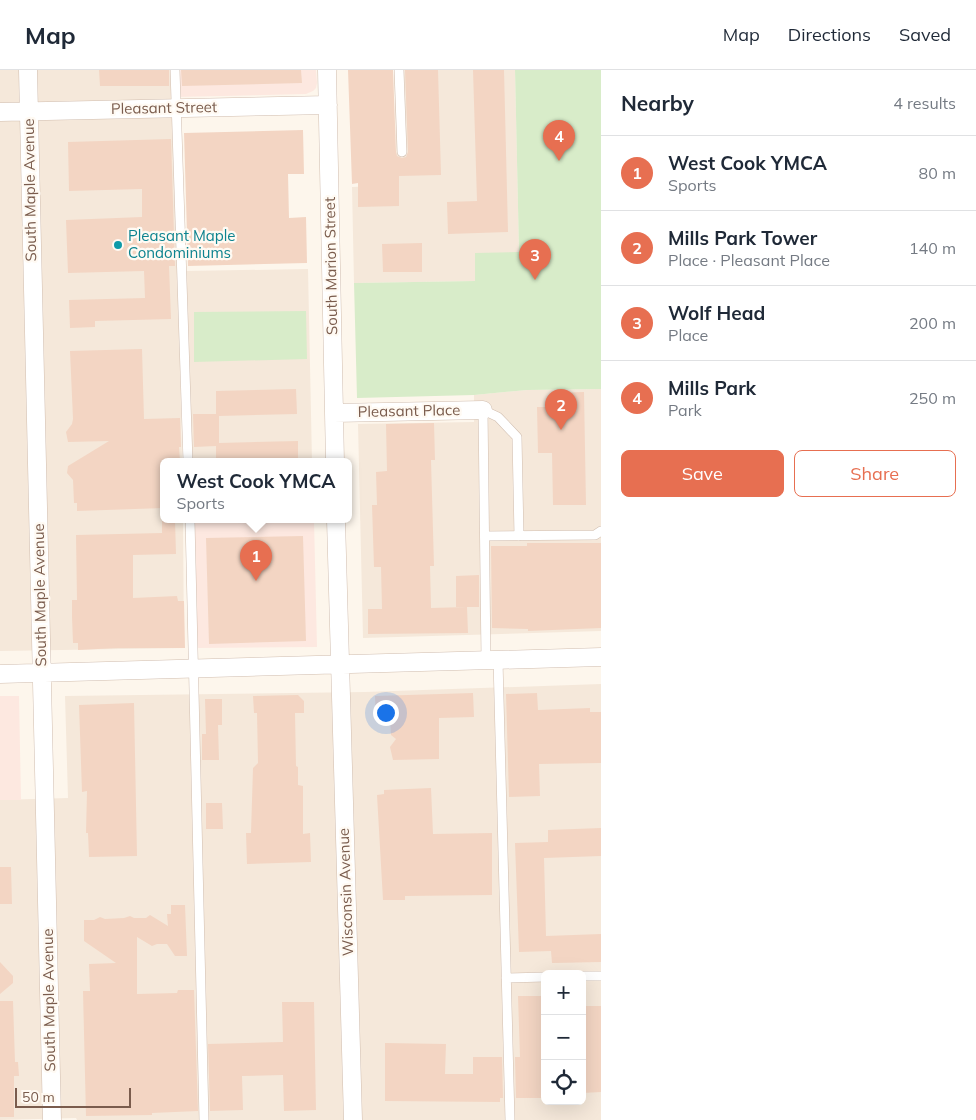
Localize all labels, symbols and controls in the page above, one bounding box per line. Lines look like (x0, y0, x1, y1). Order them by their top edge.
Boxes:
text: Map (25, 20, 76, 50)
text: Map (723, 23, 760, 46)
text: Directions (788, 23, 871, 46)
text: Saved (899, 23, 951, 46)
text: Nearby (621, 90, 694, 116)
text: 4 results (893, 93, 956, 113)
street label: Pleasant Street (111, 97, 217, 118)
street label: South Maple Avenue (19, 118, 40, 262)
pin: 4 (543, 120, 575, 161)
text: West Cook YMCA (668, 151, 827, 175)
text: 1 (632, 163, 642, 183)
text: 80 m (919, 163, 956, 183)
text: Sports (668, 175, 716, 195)
street label: South Marion Street (320, 197, 341, 335)
place label: Pleasant Maple Condominiums (128, 226, 236, 262)
text: Mills Park Tower (668, 226, 817, 250)
text: 2 (632, 238, 642, 258)
text: 140 m (909, 238, 956, 258)
marker: Pleasant Maple Condominiums (112, 239, 124, 251)
pin: 3 (519, 239, 551, 280)
text: Place · Pleasant Place (668, 250, 830, 270)
text: Wolf Head (668, 301, 765, 325)
text: 3 (632, 313, 642, 333)
text: 200 m (909, 313, 956, 333)
text: Place (668, 325, 708, 345)
text: Mills Park (668, 376, 756, 400)
text: 4 (632, 388, 642, 408)
text: 250 m (909, 388, 956, 408)
pin: 2 (545, 389, 577, 430)
street label: Pleasant Place (357, 400, 460, 421)
text: Park (668, 400, 702, 420)
button: Save (621, 450, 784, 497)
button: Share (794, 450, 956, 497)
popup (160, 458, 352, 523)
text: West Cook YMCA (177, 469, 335, 493)
text: Sports (177, 493, 225, 513)
street label: South Maple Avenue (29, 523, 50, 667)
pin: 1 (240, 540, 272, 581)
your location (373, 700, 399, 726)
street label: Wisconsin Avenue (334, 828, 357, 956)
street label: South Maple Avenue (38, 928, 59, 1072)
map controls (541, 970, 586, 1105)
button: + (541, 970, 586, 1015)
button: − (541, 1015, 586, 1060)
button: locate (541, 1060, 586, 1105)
scale bar (15, 1085, 131, 1108)
text: 50 m (22, 1088, 55, 1106)

